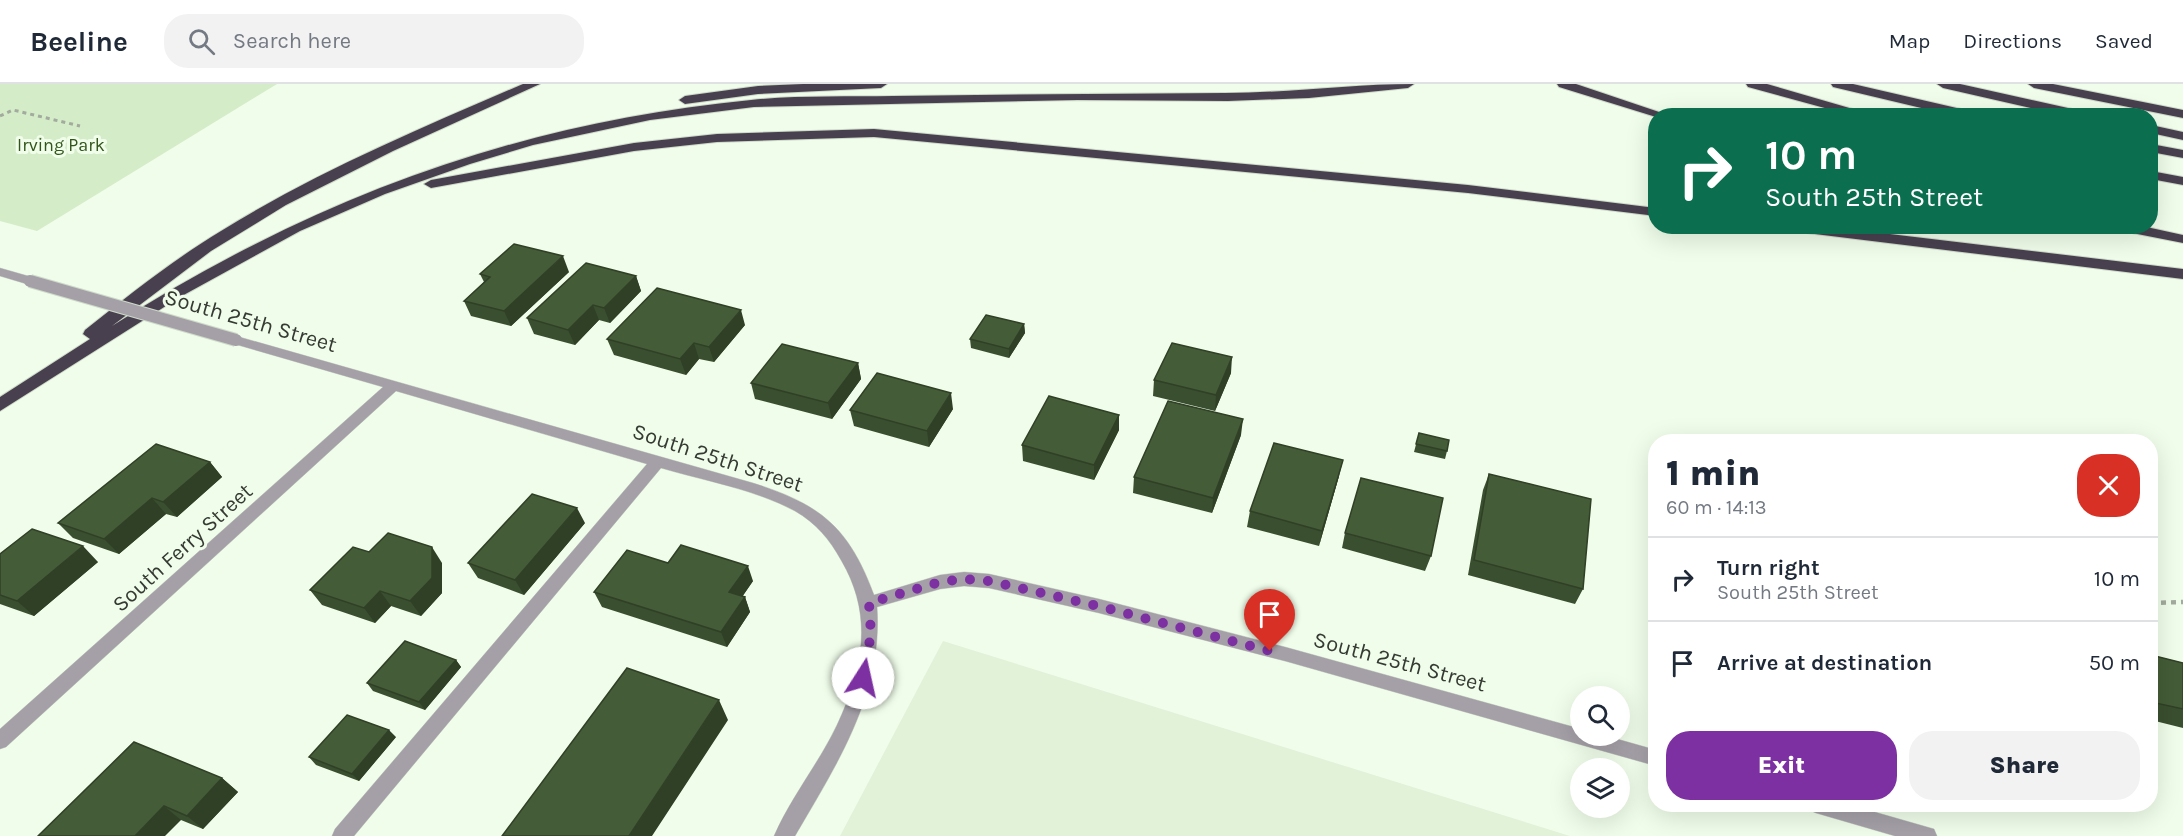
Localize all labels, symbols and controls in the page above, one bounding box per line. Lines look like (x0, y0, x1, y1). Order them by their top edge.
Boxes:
search box (164, 14, 584, 68)
text: Beeline (30, 25, 128, 58)
icon: search (185, 25, 218, 58)
text: Search here (233, 28, 351, 54)
text: Map (1889, 29, 1930, 53)
text: Directions (1963, 29, 2062, 53)
text: Saved (2095, 29, 2153, 53)
text: 10 m (1765, 130, 1857, 180)
icon: right (1666, 132, 1744, 210)
park label: Irving Park (17, 134, 105, 156)
text: South 25th Street (1765, 181, 1983, 213)
street label: South 25th Street (162, 284, 340, 358)
street label: South 25th Street (629, 418, 806, 498)
text: 1 min (1666, 452, 1760, 494)
button: close (2077, 454, 2140, 517)
street label: South Ferry Street (107, 478, 258, 617)
text: 60 m · 14:13 (1666, 496, 1767, 519)
text: Turn right (1717, 555, 1820, 581)
icon: right (1666, 563, 1699, 596)
text: 10 m (2094, 566, 2140, 592)
text: South 25th Street (1717, 581, 1879, 604)
pin (1244, 589, 1295, 651)
icon: arrive (1253, 598, 1286, 631)
street label: South 25th Street (1311, 626, 1489, 698)
position arrow (831, 646, 895, 710)
icon: arrive (1666, 647, 1699, 680)
text: Arrive at destination (1717, 650, 1932, 676)
text: 50 m (2089, 650, 2140, 676)
map controls (1570, 686, 1630, 818)
button: search (1570, 686, 1630, 746)
button: Exit (1666, 731, 1897, 800)
button: Share (1909, 731, 2140, 800)
button: layers (1570, 758, 1630, 818)

